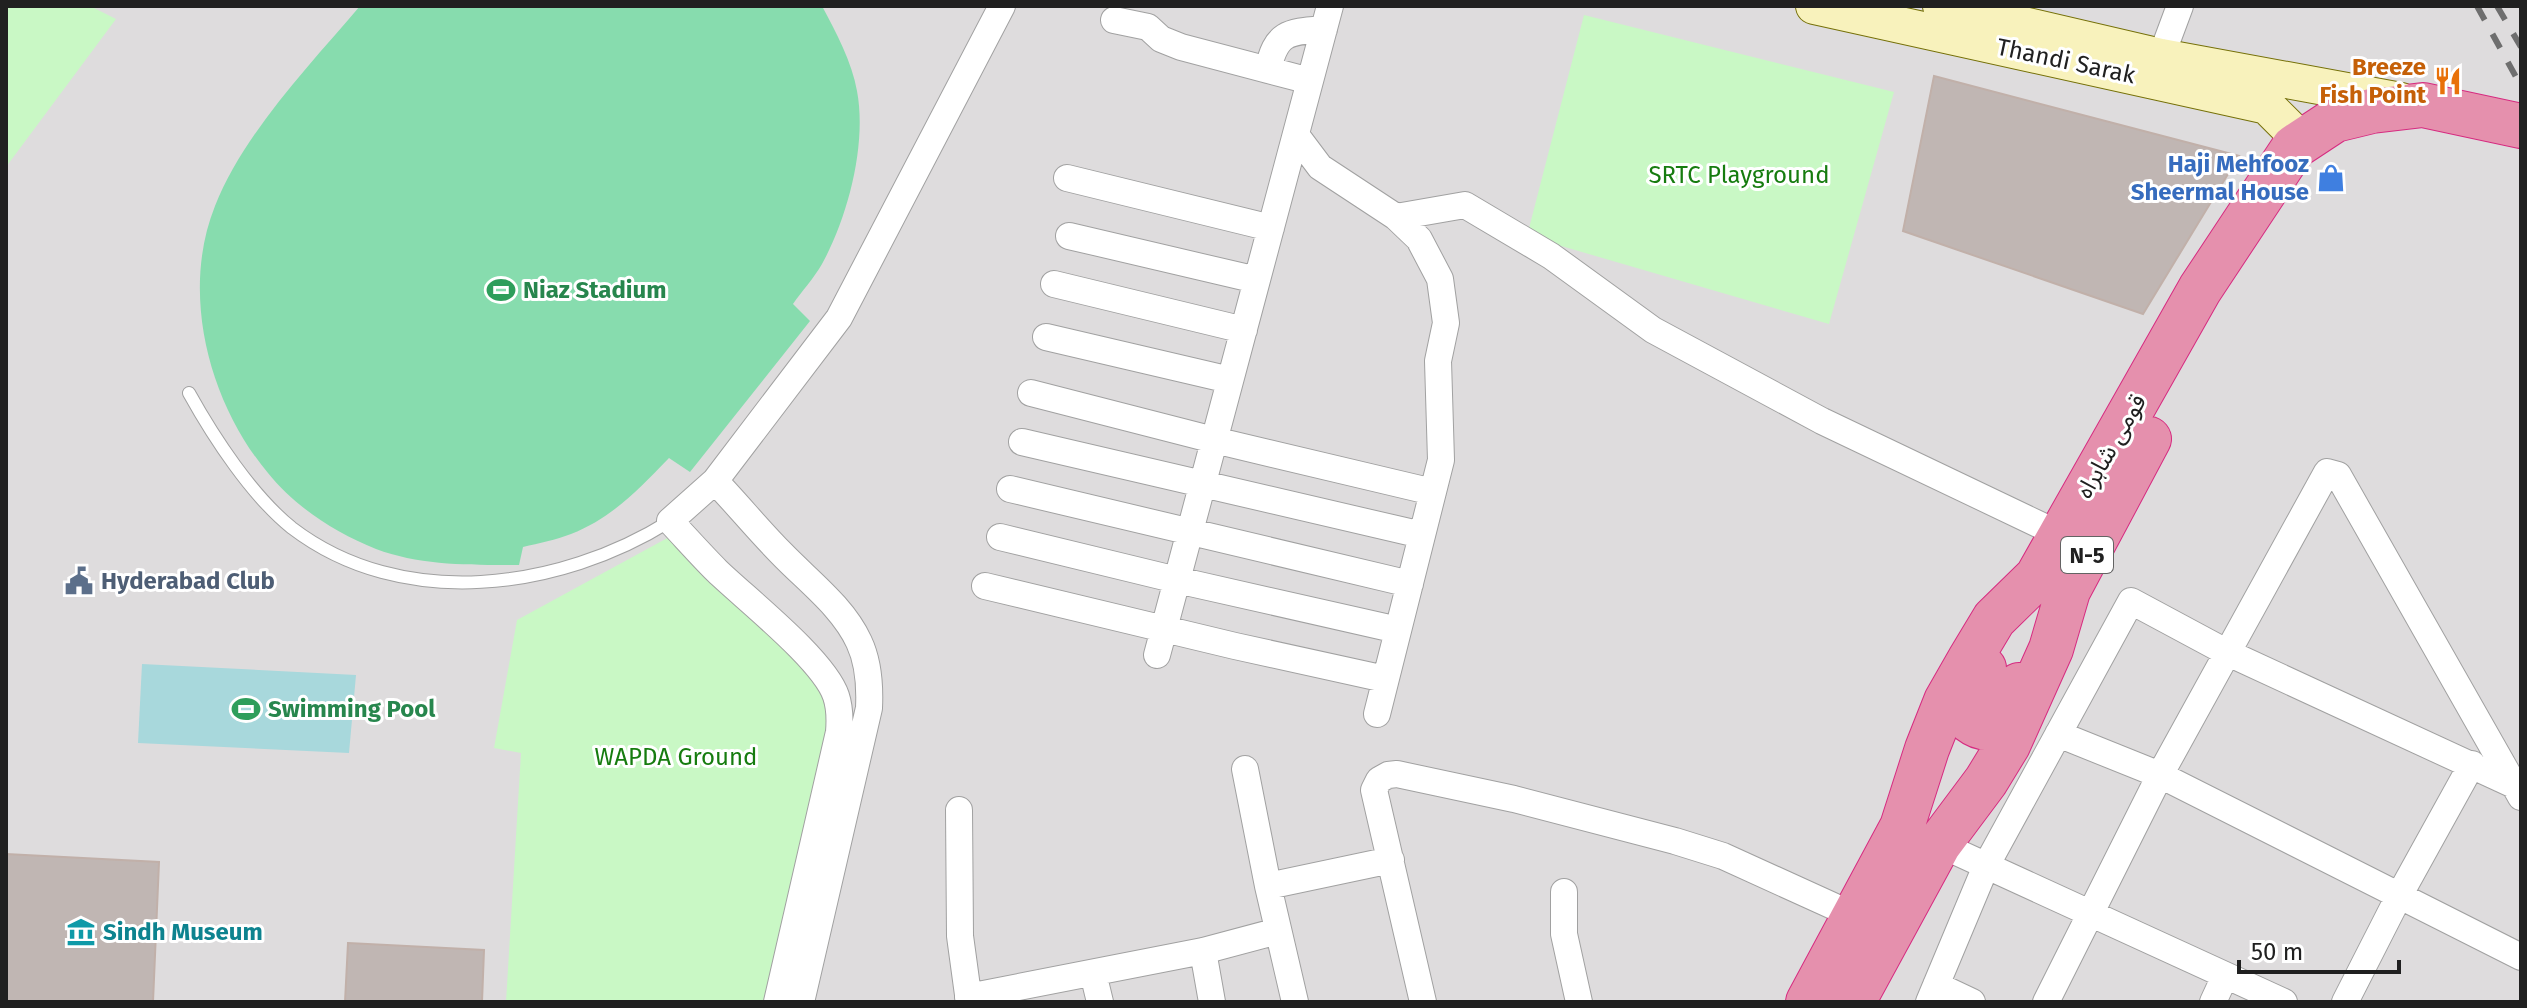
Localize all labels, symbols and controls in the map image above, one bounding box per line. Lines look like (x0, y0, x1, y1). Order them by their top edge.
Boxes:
street label: Thandi Sarak (1994, 33, 2139, 89)
place label: Breeze Fish Point (2320, 53, 2427, 109)
restaurant icon: Breeze Fish Point (2433, 66, 2463, 96)
place label: Haji Mehfooz Sheermal House (2131, 150, 2309, 206)
park label: SRTC Playground (1649, 161, 1829, 189)
shop icon: Haji Mehfooz Sheermal House (2316, 163, 2346, 193)
sports icon: Niaz Stadium (486, 275, 516, 305)
place label: Niaz Stadium (523, 276, 667, 304)
street label: قومی شاہراہ (2070, 389, 2152, 503)
road number: N-5 (2061, 537, 2113, 573)
public building icon: Hyderabad Club (64, 566, 94, 596)
place label: Hyderabad Club (101, 567, 275, 595)
sports icon: Swimming Pool (231, 694, 261, 724)
place label: Swimming Pool (268, 695, 436, 723)
park label: WAPDA Ground (595, 743, 757, 771)
museum icon: Sindh Museum (66, 917, 96, 947)
place label: Sindh Museum (103, 918, 263, 946)
scale bar (2239, 924, 2399, 974)
text: 50 m (2251, 938, 2303, 966)

